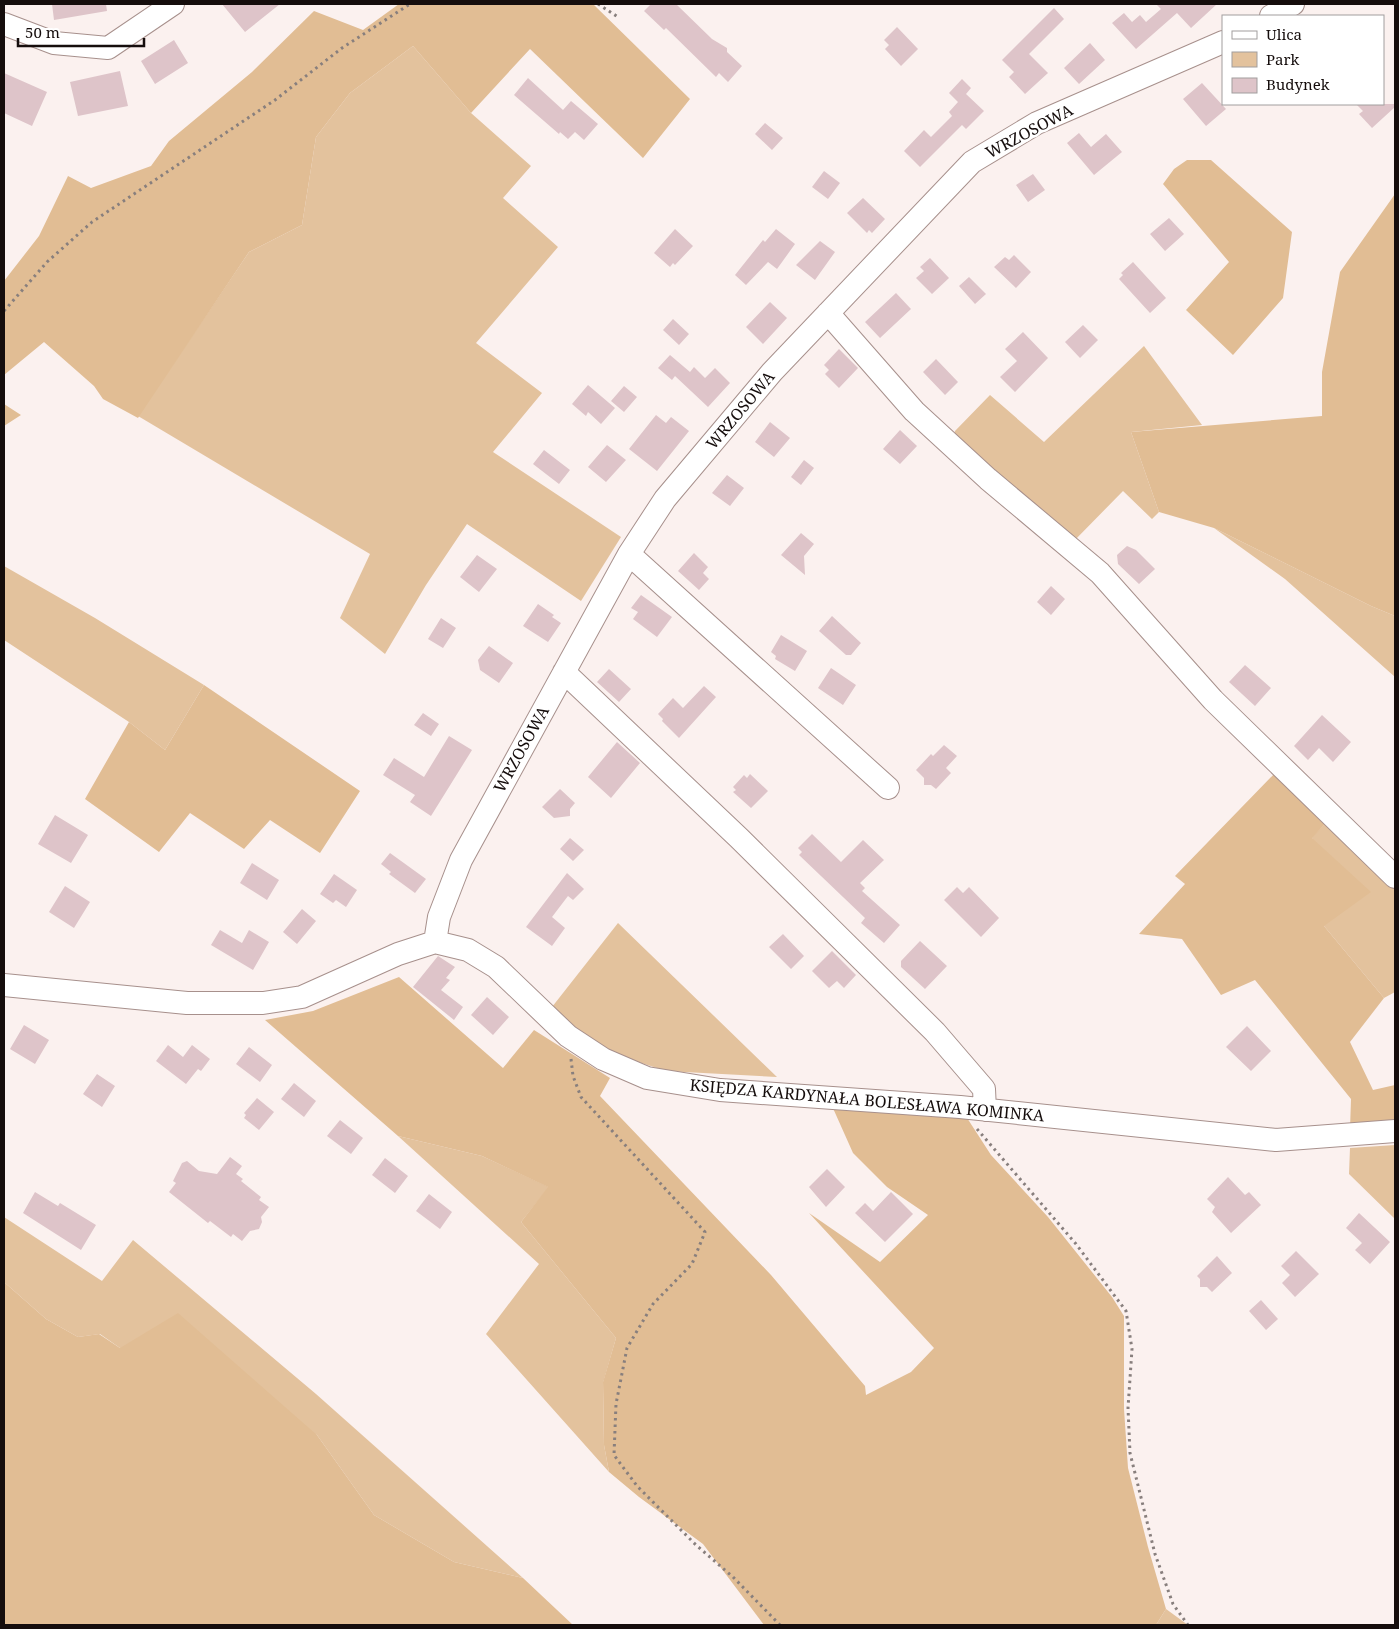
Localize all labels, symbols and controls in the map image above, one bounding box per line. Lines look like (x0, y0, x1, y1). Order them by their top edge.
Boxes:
scale bar (18, 15, 144, 47)
legend (1222, 15, 1384, 105)
text: 50 m (25, 22, 60, 42)
text: Ulica (1266, 24, 1302, 44)
text: Park (1266, 49, 1300, 69)
text: Budynek (1266, 74, 1330, 94)
street label: WRZOSOWA (982, 98, 1077, 163)
street label: WRZOSOWA (701, 366, 780, 454)
street label: WRZOSOWA (488, 701, 554, 796)
street label: KSIĘDZA KARDYNAŁA BOLESŁAWA KOMINKA (689, 1074, 1046, 1127)

